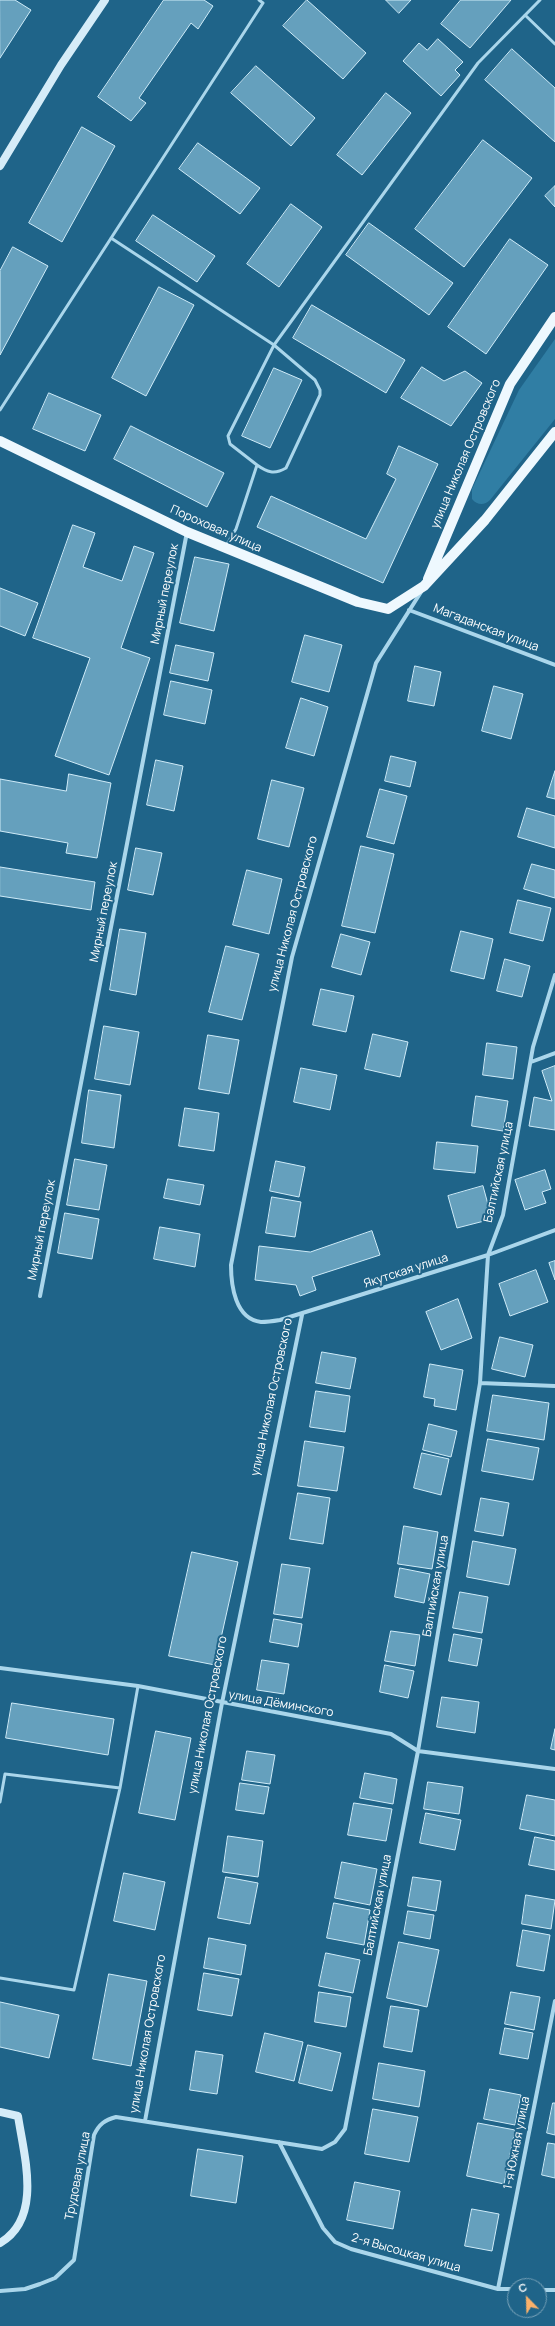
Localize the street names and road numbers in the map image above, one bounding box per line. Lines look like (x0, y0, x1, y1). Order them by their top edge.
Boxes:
street label: улица Николая Островского (428, 377, 504, 531)
street label: Пороховая улица (168, 502, 264, 556)
street label: Мирный переулок (148, 542, 182, 646)
street label: Магаданская улица (431, 601, 541, 655)
street label: улица Николая Островского (265, 834, 321, 994)
street label: Мирный переулок (87, 860, 121, 964)
street label: Балтийская улица (481, 1120, 517, 1224)
street label: Мирный переулок (25, 1178, 59, 1282)
street label: Якутская улица (362, 1251, 450, 1291)
street label: улица Николая Островского (248, 1317, 296, 1477)
street label: Балтийская улица (420, 1534, 452, 1638)
street label: улица Николая Островского (186, 1635, 230, 1795)
street label: улица Дёминского (227, 1688, 335, 1720)
street label: Балтийская улица (361, 1853, 395, 1957)
street label: улица Николая Островского (127, 1954, 169, 2114)
street label: 1-я Южная улица (501, 2095, 533, 2191)
street label: Трудовая улица (62, 2131, 94, 2221)
street label: 2-я Высоцкая улица (350, 2231, 462, 2275)

